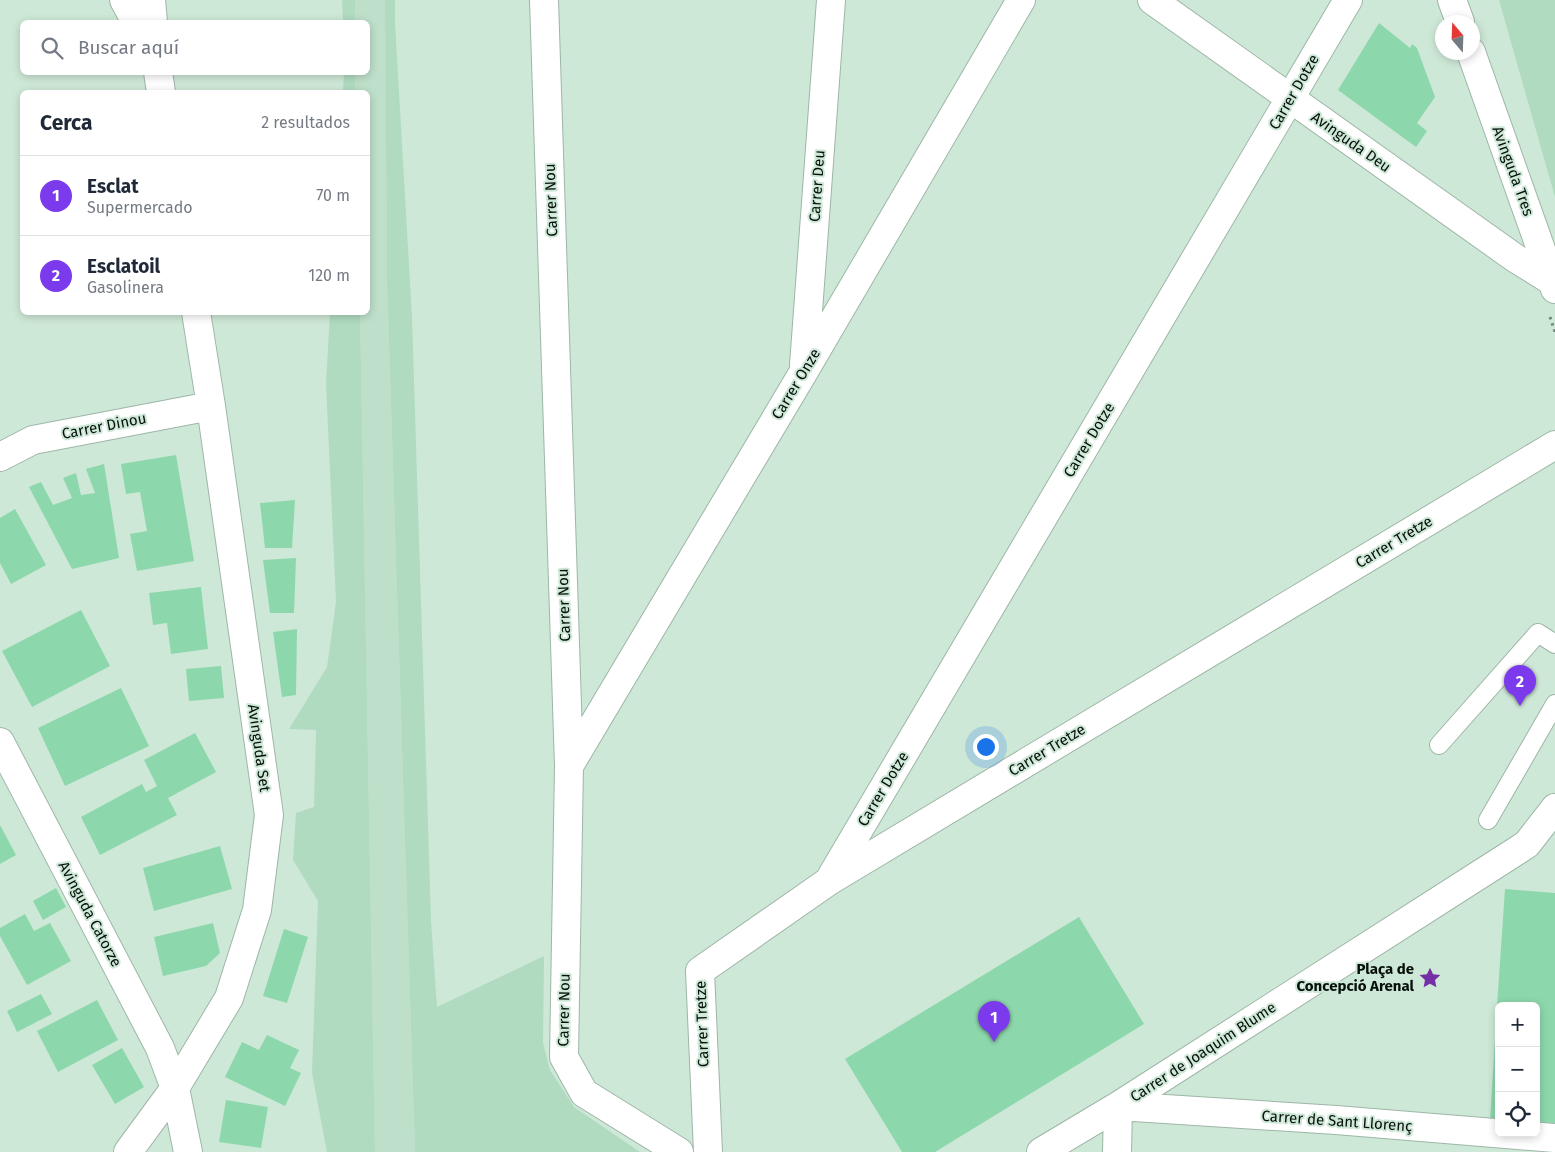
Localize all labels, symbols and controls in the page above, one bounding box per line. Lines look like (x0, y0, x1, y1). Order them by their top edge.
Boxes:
north arrow (1435, 15, 1480, 60)
search box (20, 20, 370, 75)
icon: search (38, 34, 66, 62)
text: Buscar aquí (78, 36, 179, 59)
street label: Carrer Dotze (1265, 51, 1323, 133)
street label: Avinguda Deu (1308, 108, 1394, 176)
text: Cerca (40, 110, 92, 136)
text: 2 resultados (261, 113, 350, 132)
street label: Avinguda Tres (1488, 124, 1538, 218)
street label: Carrer Deu (806, 149, 828, 223)
street label: Carrer Nou (541, 163, 561, 237)
text: Esclat (87, 175, 138, 198)
text: 1 (52, 186, 60, 205)
text: 70 m (316, 186, 350, 205)
text: Supermercado (87, 198, 193, 217)
text: Esclatoil (87, 255, 160, 278)
text: 2 (52, 266, 60, 285)
text: 120 m (308, 266, 350, 285)
text: Gasolinera (87, 278, 164, 297)
street label: Carrer Onze (768, 345, 824, 423)
street label: Carrer Dotze (1060, 399, 1118, 481)
street label: Carrer Dinou (60, 409, 148, 443)
street label: Carrer Tretze (1352, 512, 1436, 572)
street label: Carrer Nou (554, 568, 574, 642)
pin: 2 (1504, 665, 1536, 706)
street label: Avinguda Set (244, 703, 274, 794)
street label: Carrer Tretze (1005, 720, 1089, 780)
your location (973, 734, 999, 760)
street label: Carrer Dotze (854, 748, 912, 830)
street label: Avinguda Catorze (55, 858, 125, 970)
place label: Plaça de Concepció Arenal (1297, 960, 1415, 995)
place icon: Plaça de Concepció Arenal (1417, 965, 1443, 991)
street label: Carrer Nou (554, 973, 574, 1047)
street label: Carrer Tretze (691, 981, 713, 1067)
street label: Carrer de Joaquim Blume (1127, 998, 1279, 1106)
pin: 1 (978, 1001, 1010, 1042)
map controls (1495, 1002, 1540, 1137)
button: + (1495, 1002, 1540, 1047)
button: − (1495, 1047, 1540, 1092)
button: locate (1495, 1092, 1540, 1137)
street label: Carrer de Sant Llorenç (1261, 1107, 1413, 1135)

